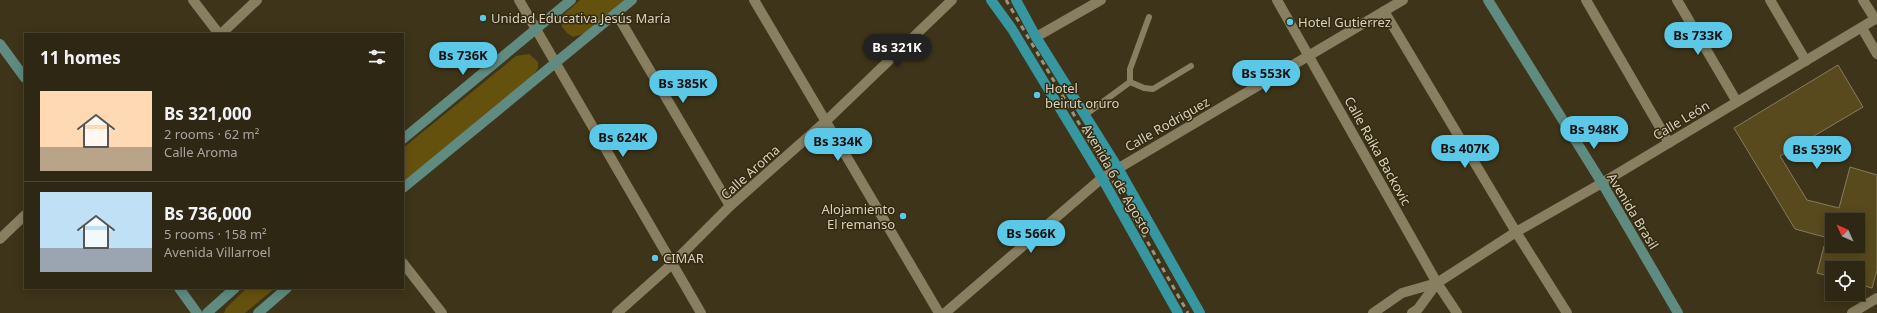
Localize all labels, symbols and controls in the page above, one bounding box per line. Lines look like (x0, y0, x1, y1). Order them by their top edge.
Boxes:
place label: Unidad Educativa Jesús María (491, 9, 671, 27)
marker: Unidad Educativa Jesús María (478, 13, 488, 23)
place label: Hotel Gutierrez (1298, 13, 1391, 31)
marker: Hotel Gutierrez (1285, 17, 1295, 27)
pin: Bs 733K (1661, 22, 1735, 56)
text: Bs 733K (1673, 26, 1723, 44)
pin: Bs 321K (860, 34, 934, 68)
text: Bs 321K (872, 38, 922, 56)
pin: Bs 736K (426, 42, 500, 76)
text: 11 homes (40, 46, 121, 69)
icon: filters (366, 46, 388, 68)
text: Bs 736K (438, 46, 488, 64)
pin: Bs 553K (1229, 60, 1303, 94)
text: Bs 553K (1241, 64, 1291, 82)
pin: Bs 385K (646, 70, 720, 104)
text: Bs 385K (658, 74, 708, 92)
place label: Hotel beirut oruro (1045, 79, 1120, 112)
marker: Hotel beirut oruro (1032, 90, 1042, 100)
street label: Calle Rodriguez (1121, 92, 1213, 156)
street label: Calle Raika Backovic (1341, 93, 1415, 209)
street label: Calle León (1649, 96, 1713, 144)
text: Bs 321,000 (164, 102, 251, 125)
icon: home (72, 107, 120, 155)
pin: Bs 948K (1557, 116, 1631, 150)
street label: Avenida 6 de Agosto (1078, 120, 1156, 238)
text: Bs 948K (1569, 120, 1619, 138)
pin: Bs 624K (586, 124, 660, 158)
text: 2 rooms · 62 m² (164, 125, 259, 143)
text: Bs 624K (598, 128, 648, 146)
pin: Bs 334K (801, 128, 875, 162)
text: Bs 334K (813, 132, 863, 150)
pin: Bs 407K (1428, 135, 1502, 169)
pin: Bs 539K (1780, 136, 1854, 170)
text: Bs 407K (1440, 139, 1490, 157)
text: Bs 539K (1792, 140, 1842, 158)
street label: Calle Aroma (717, 141, 783, 203)
text: Calle Aroma (164, 143, 238, 161)
street label: Avenida Brasil (1603, 169, 1663, 253)
place label: Alojamiento El remanso (821, 200, 895, 233)
text: Bs 736,000 (164, 202, 251, 225)
icon: home (72, 208, 120, 256)
marker: Alojamiento El remanso (898, 211, 908, 221)
north arrow (1825, 213, 1865, 253)
map controls (1825, 213, 1865, 301)
pin: Bs 566K (994, 220, 1068, 254)
text: Bs 566K (1006, 224, 1056, 242)
text: 5 rooms · 158 m² (164, 225, 267, 243)
text: Avenida Villarroel (164, 243, 270, 261)
place label: CIMAR (663, 249, 704, 267)
marker: CIMAR (650, 253, 660, 263)
button: locate (1825, 261, 1865, 301)

